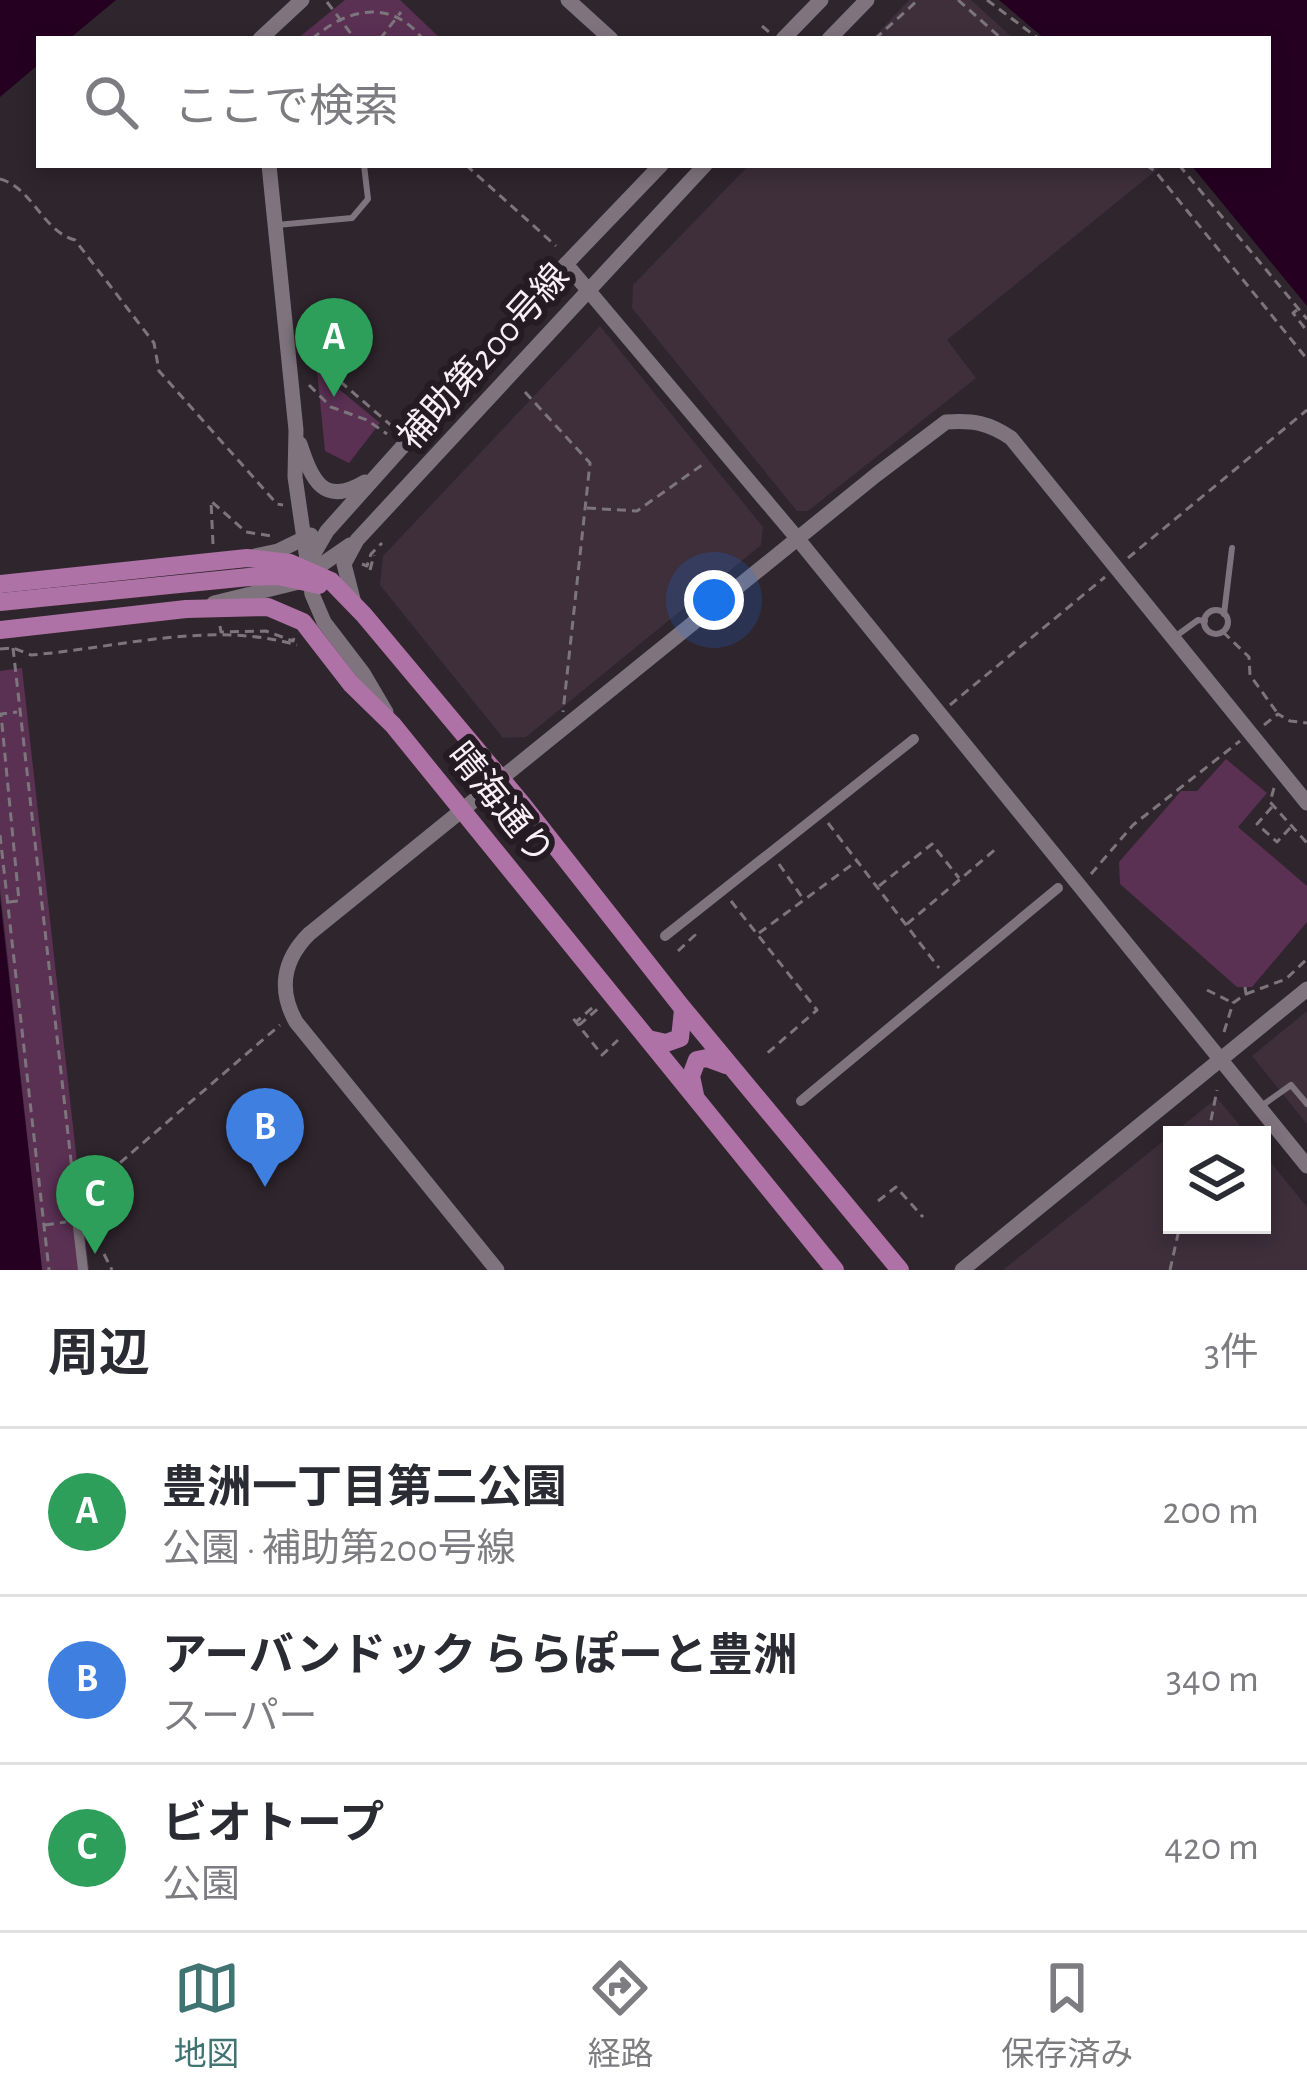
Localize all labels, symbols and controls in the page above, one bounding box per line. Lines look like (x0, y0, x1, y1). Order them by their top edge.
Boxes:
search box (36, 36, 1271, 168)
icon: search (78, 69, 144, 135)
text: ここで検索 (174, 85, 399, 130)
street label: 補助第200号線 (391, 257, 576, 456)
pin: A (295, 298, 373, 397)
your location (684, 570, 744, 630)
street label: 晴海通り (441, 735, 561, 871)
pin: B (226, 1088, 304, 1187)
map controls (1163, 1126, 1271, 1234)
button: layers (1163, 1126, 1271, 1234)
pin: C (56, 1155, 134, 1254)
text: 周辺 (48, 1329, 150, 1380)
text: 3件 (1204, 1334, 1259, 1373)
text: 豊洲一丁目第二公園 (162, 1466, 567, 1511)
text: A (75, 1492, 99, 1531)
text: 200 m (1162, 1492, 1259, 1531)
text: 公園 · 補助第200号線 (162, 1530, 516, 1569)
text: アーバンドック ららぽーと豊洲 (162, 1634, 798, 1679)
text: B (76, 1660, 98, 1699)
text: 340 m (1166, 1660, 1259, 1699)
text: スーパー (162, 1698, 318, 1737)
text: ビオトープ (162, 1802, 384, 1847)
text: C (77, 1828, 97, 1867)
text: 420 m (1164, 1828, 1259, 1867)
text: 公園 (162, 1866, 240, 1905)
tab: 地図 (174, 1955, 240, 2076)
tab: 経路 (587, 1955, 653, 2076)
tab: 保存済み (1001, 1955, 1133, 2076)

